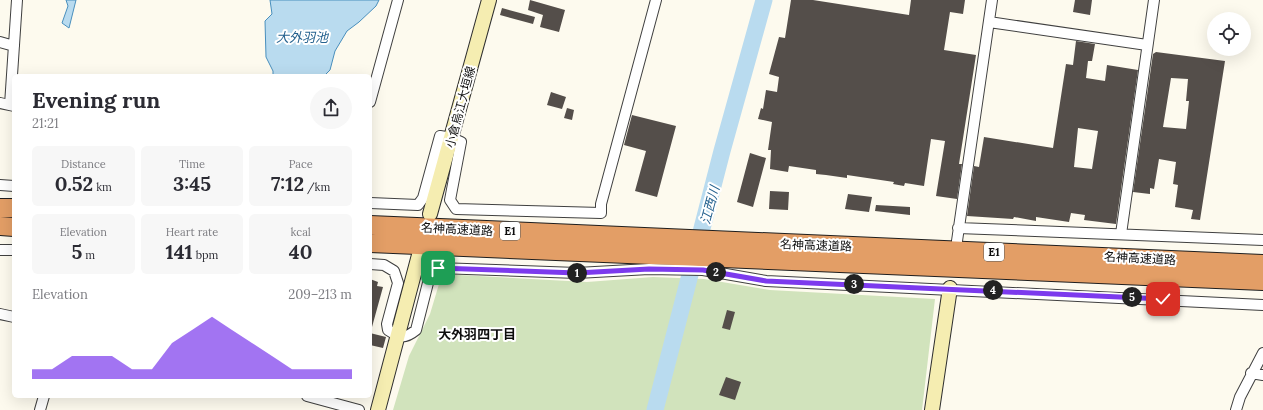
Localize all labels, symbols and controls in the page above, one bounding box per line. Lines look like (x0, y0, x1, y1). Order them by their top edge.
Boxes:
map controls (1207, 12, 1251, 56)
button: locate (1207, 12, 1251, 56)
water label: 大外羽池 (276, 29, 330, 46)
street label: 小倉烏江大垣線 (442, 64, 478, 150)
text: Evening run (32, 86, 160, 114)
button: share (310, 87, 352, 129)
text: 21:21 (32, 115, 59, 132)
text: Distance (61, 157, 106, 171)
text: Time (179, 157, 205, 171)
text: Pace (289, 157, 313, 171)
text: 0.52 (55, 171, 93, 196)
text: 3:45 (173, 171, 211, 196)
text: 7:12 (271, 171, 304, 196)
text: km (93, 180, 112, 194)
text: /km (304, 180, 330, 194)
water label: 江西川 (697, 182, 724, 226)
street label: 名神高速道路 (421, 220, 493, 238)
road number: E1 (500, 222, 520, 240)
text: Elevation (60, 225, 107, 239)
text: Heart rate (166, 225, 218, 239)
text: kcal (290, 225, 311, 239)
street label: 名神高速道路 (780, 236, 852, 254)
text: 5 (72, 239, 82, 264)
text: 141 (166, 239, 193, 264)
text: 40 (289, 239, 312, 264)
road number: E1 (984, 243, 1004, 261)
text: m (82, 248, 95, 262)
text: bpm (193, 248, 218, 262)
street label: 名神高速道路 (1104, 249, 1176, 267)
pin (421, 251, 455, 285)
icon: arrive (427, 257, 449, 279)
pin: 2 (706, 262, 726, 282)
pin: 1 (567, 263, 587, 283)
text: 2 (713, 265, 719, 279)
text: 1 (575, 266, 579, 280)
pin: 3 (844, 274, 864, 294)
text: 3 (851, 277, 857, 291)
pin: 4 (983, 280, 1003, 300)
pin (1146, 282, 1180, 316)
text: 4 (990, 283, 996, 297)
text: Elevation (32, 286, 88, 303)
text: 209–213 m (288, 286, 352, 303)
pin: 5 (1122, 287, 1142, 307)
icon: check (1152, 288, 1174, 310)
text: 5 (1129, 290, 1135, 304)
district label: 大外羽四丁目 (438, 326, 516, 343)

